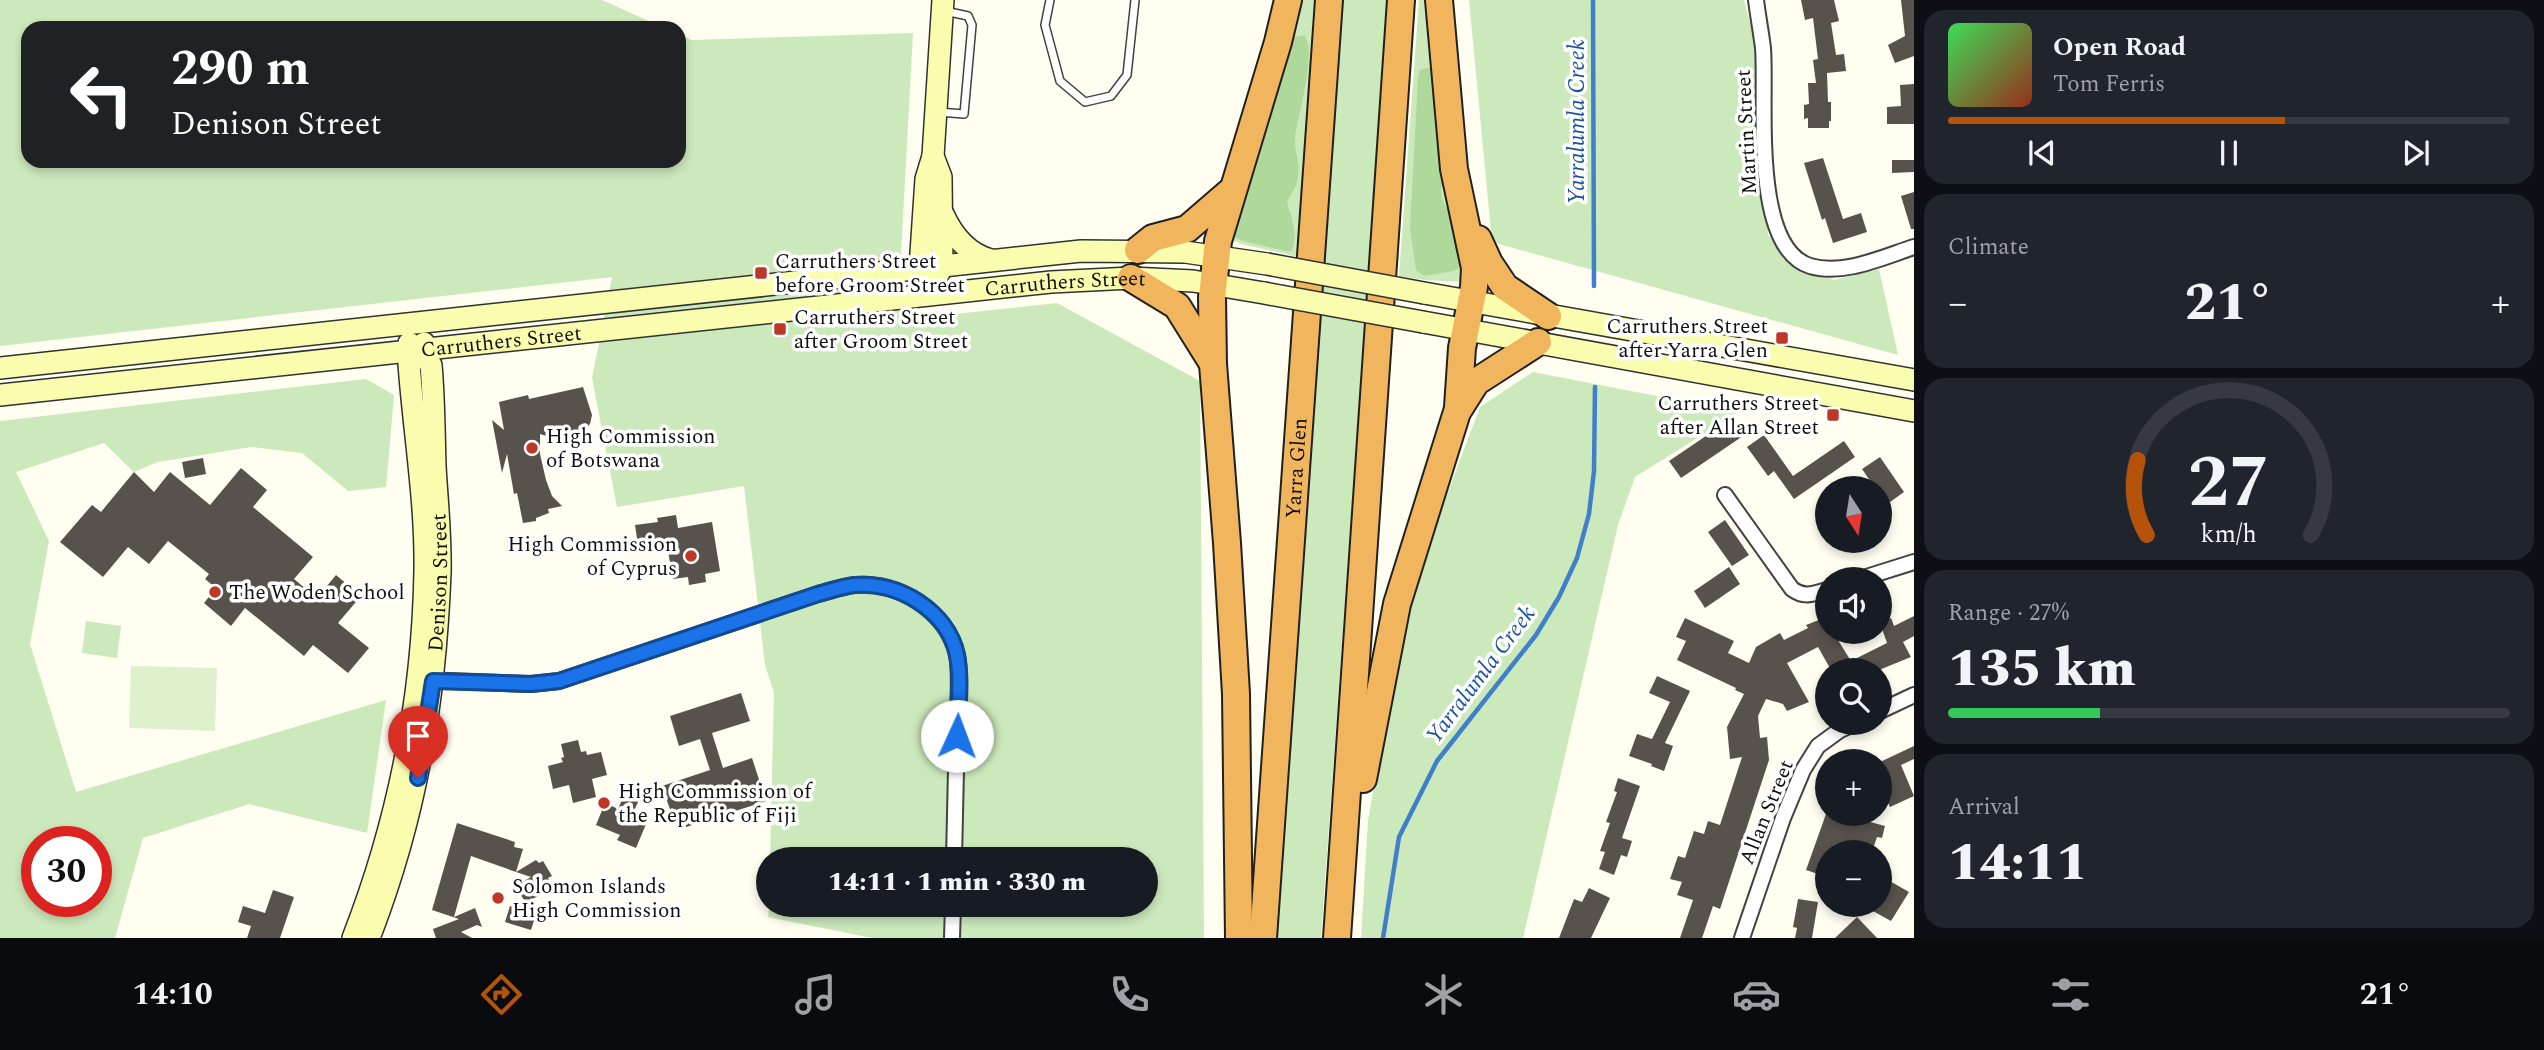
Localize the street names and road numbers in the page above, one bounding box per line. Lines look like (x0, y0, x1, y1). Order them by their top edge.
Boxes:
street label: Martin Street (1728, 69, 1766, 195)
street label: Carruthers Street (983, 263, 1146, 306)
street label: Carruthers Street (419, 318, 583, 367)
street label: Yarra Glen (1278, 417, 1317, 520)
street label: Denison Street (420, 512, 457, 653)
street label: Allan Street (1731, 755, 1803, 870)

